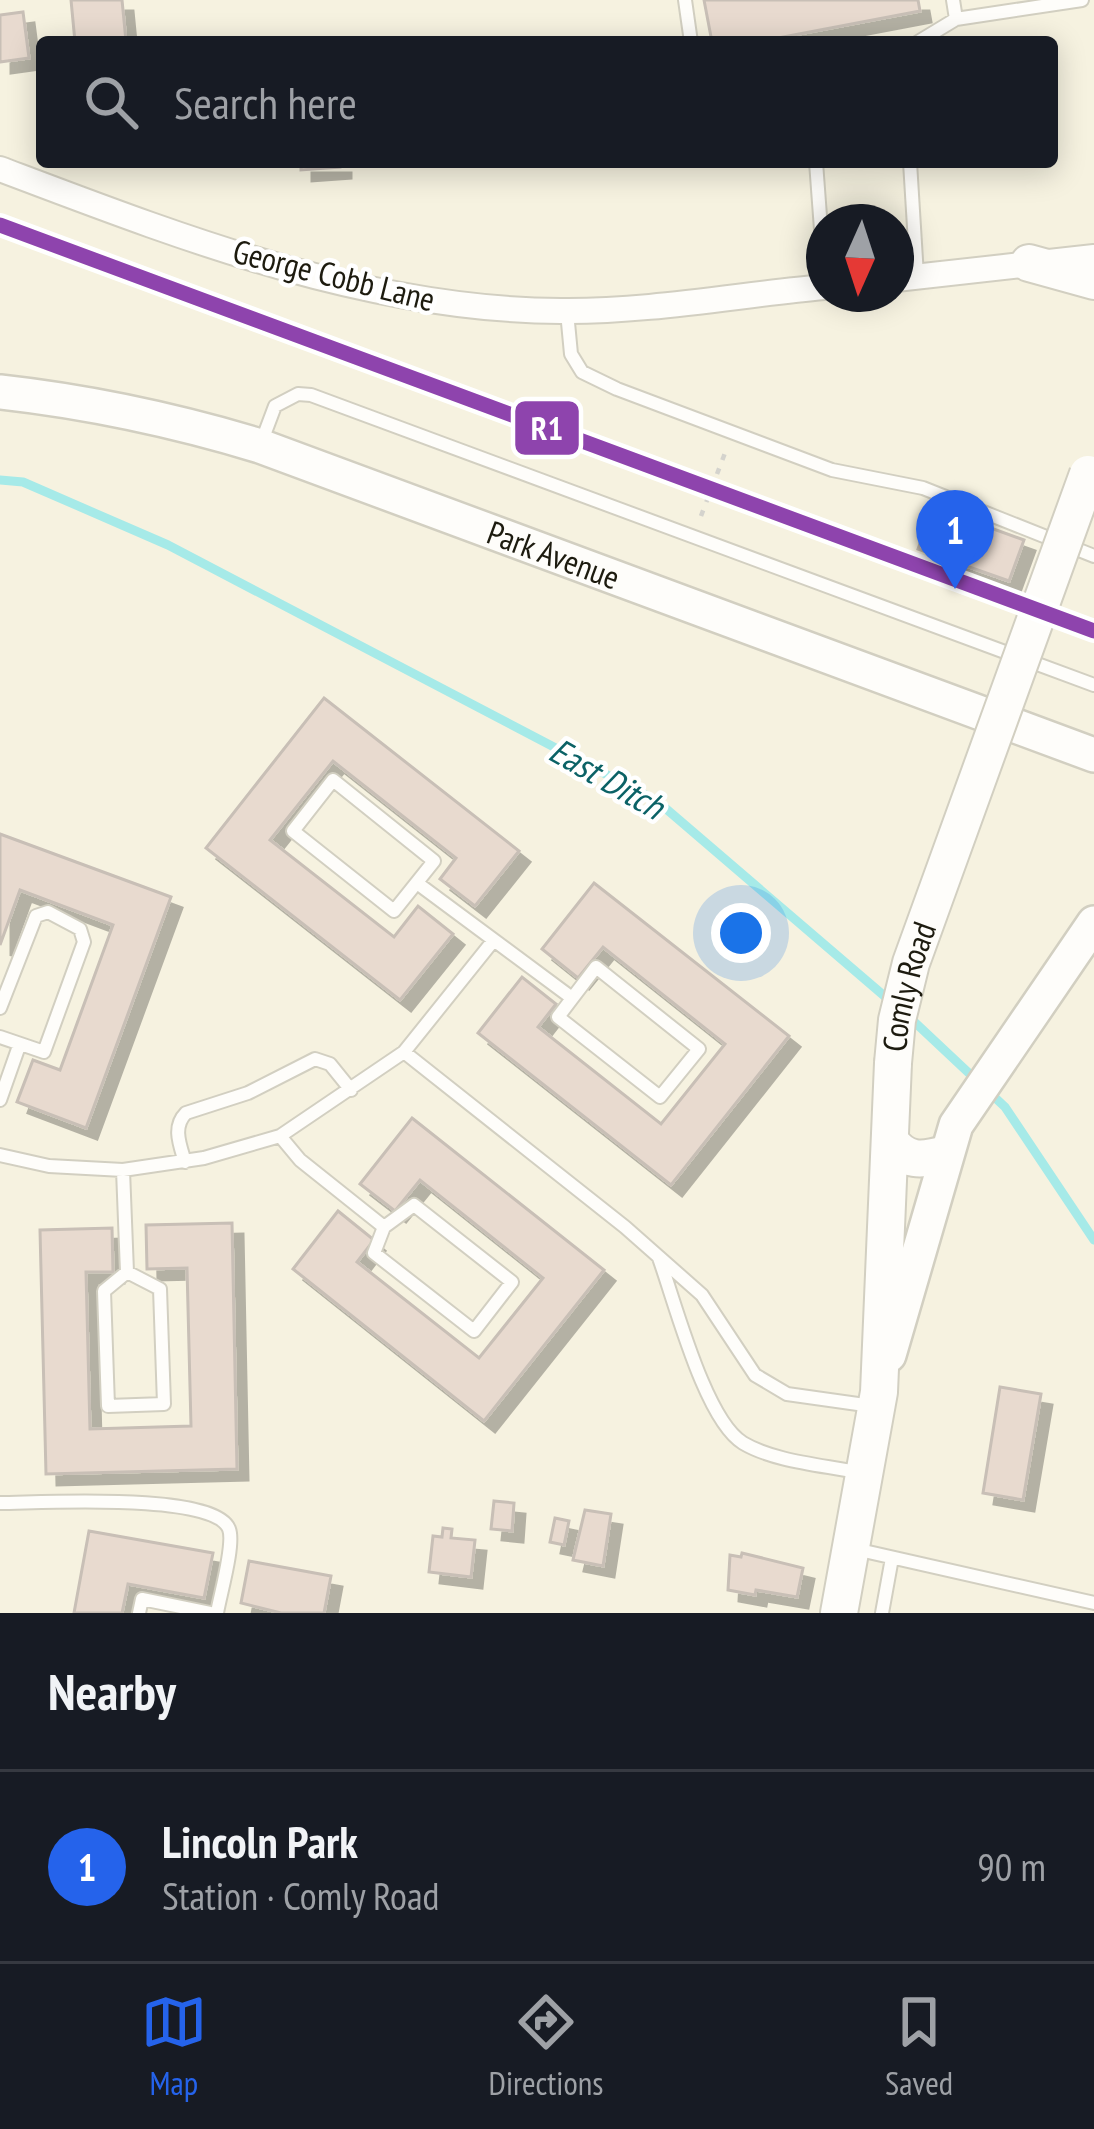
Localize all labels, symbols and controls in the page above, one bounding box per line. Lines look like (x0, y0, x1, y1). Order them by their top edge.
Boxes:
search box (36, 36, 1058, 168)
icon: search (78, 69, 144, 135)
text: Search here (174, 73, 357, 131)
north arrow (806, 204, 914, 312)
street label: George Cobb Lane (229, 229, 439, 320)
line badge: R1 (513, 399, 581, 457)
text: R1 (531, 406, 563, 449)
pin: 1 (916, 490, 994, 589)
street label: Park Avenue (482, 510, 626, 598)
water label: East Ditch (542, 726, 675, 830)
your location (711, 903, 771, 963)
street label: Comly Road (872, 916, 945, 1053)
text: Nearby (48, 1658, 176, 1724)
text: Lincoln Park (162, 1812, 358, 1870)
text: 1 (78, 1841, 96, 1892)
text: 90 m (977, 1841, 1046, 1892)
text: Station · Comly Road (162, 1870, 439, 1921)
tab: Map (141, 1989, 207, 2104)
tab: Directions (489, 1989, 603, 2104)
tab: Saved (885, 1989, 953, 2104)

